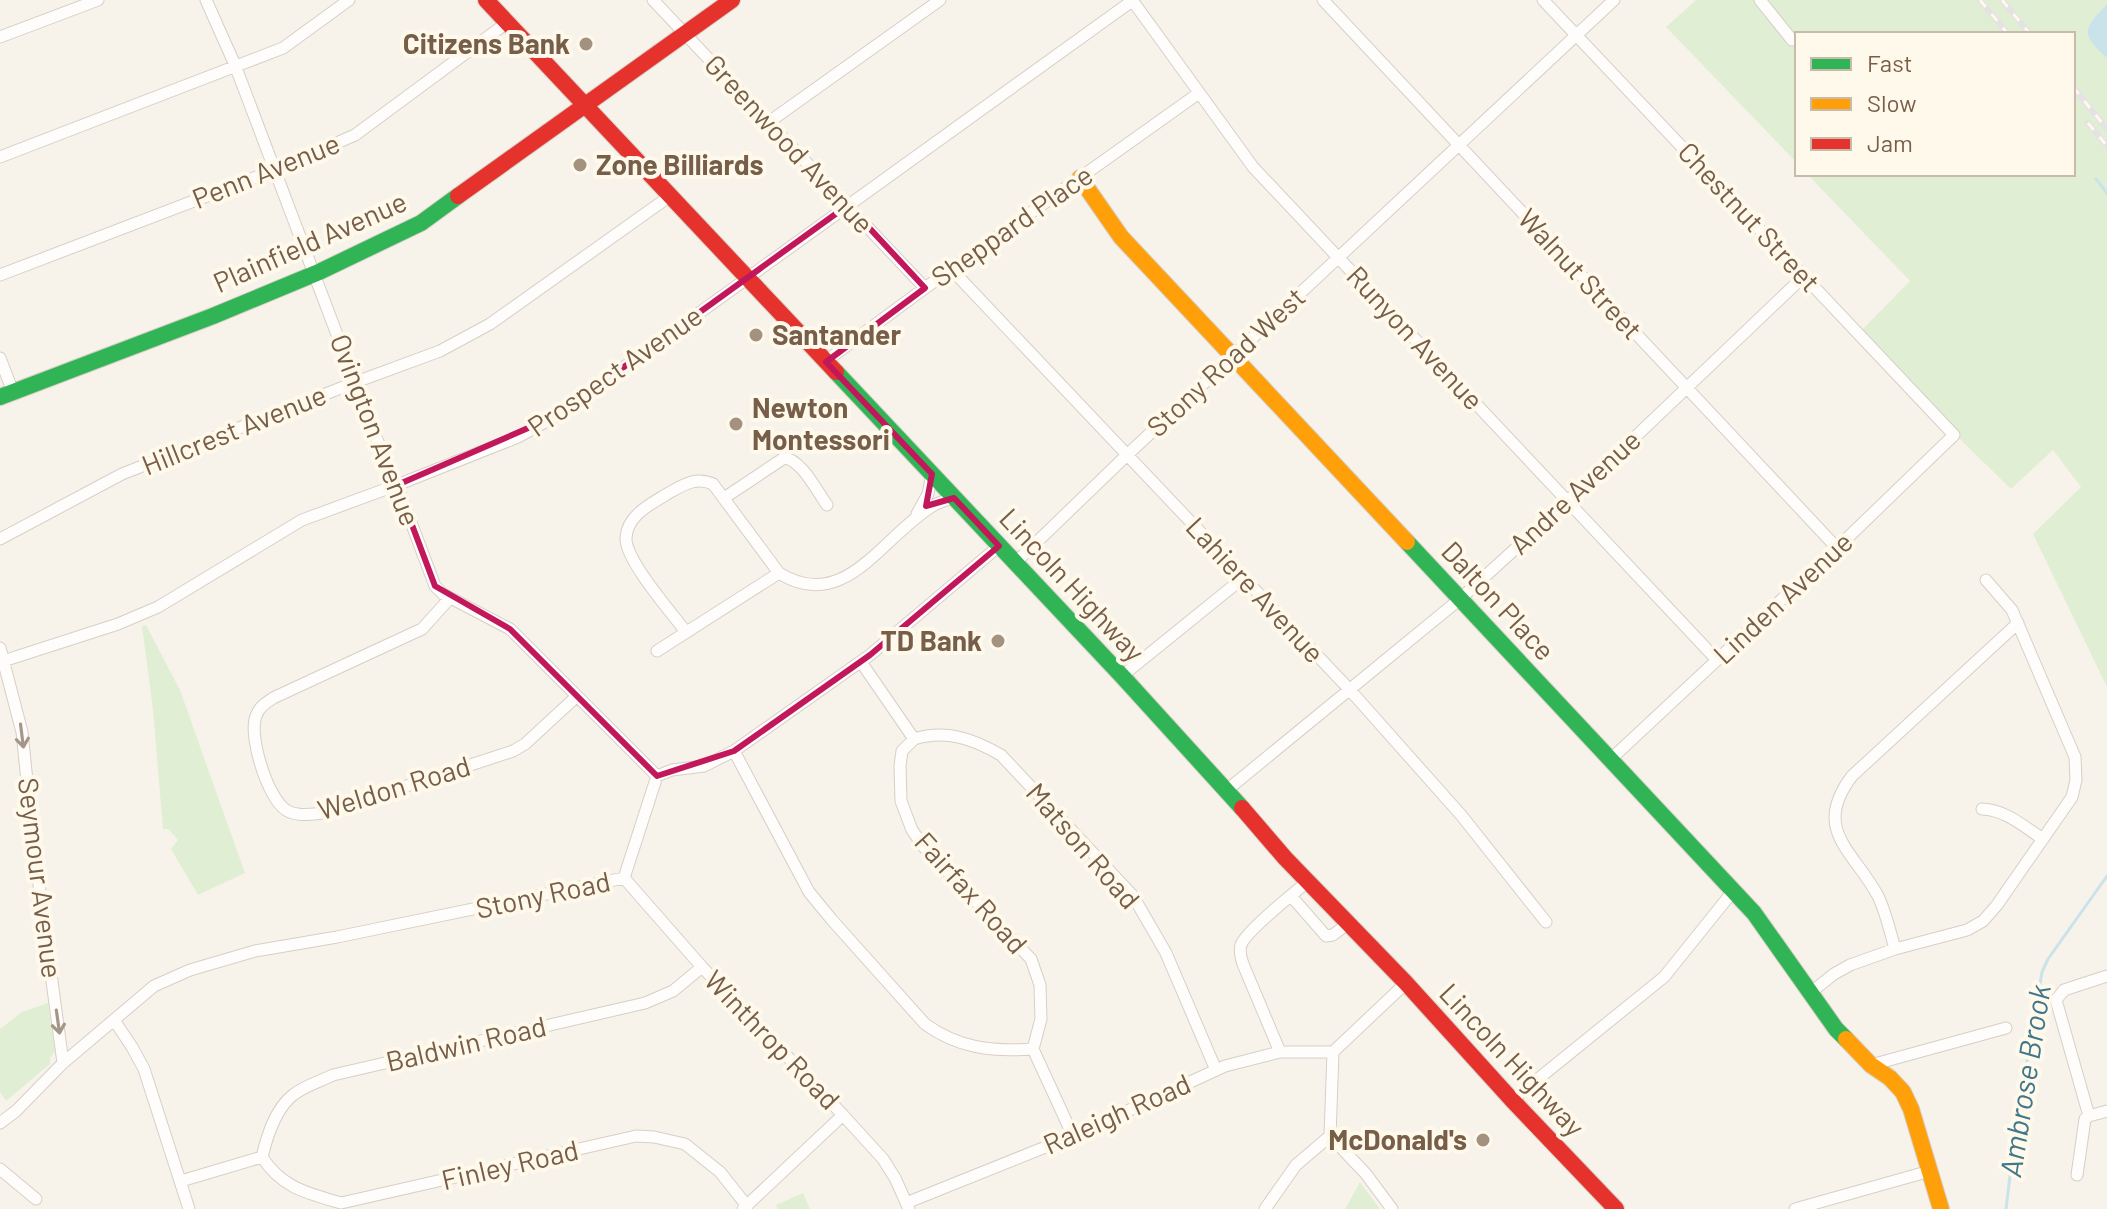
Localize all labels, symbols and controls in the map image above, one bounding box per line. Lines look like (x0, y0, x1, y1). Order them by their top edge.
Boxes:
place label: Citizens Bank (403, 26, 570, 60)
legend (1795, 32, 2075, 176)
marker: Citizens Bank (577, 35, 595, 53)
street label: Greenwood Avenue (698, 47, 881, 240)
text: Fast (1867, 48, 1912, 77)
text: Slow (1867, 88, 1916, 117)
street label: Penn Avenue (187, 125, 344, 215)
text: Jam (1867, 128, 1913, 157)
street label: Chestnut Street (1672, 134, 1828, 298)
place label: Zone Billiards (596, 147, 764, 181)
marker: Zone Billiards (571, 156, 589, 174)
street label: Sheppard Place (924, 157, 1099, 293)
street label: Plainfield Avenue (208, 183, 411, 299)
street label: Walnut Street (1512, 201, 1650, 346)
street label: Runyon Avenue (1340, 258, 1491, 416)
street label: Stony Road West (1139, 279, 1311, 443)
street label: Prospect Avenue (521, 297, 708, 443)
place label: Santander (772, 317, 901, 351)
marker: Santander (747, 326, 765, 344)
street label: Ovington Avenue (324, 329, 428, 530)
street label: Hillcrest Avenue (136, 377, 331, 482)
place label: Newton Montessori (752, 390, 890, 456)
marker: Newton Montessori (727, 415, 745, 433)
street label: Andre Avenue (1502, 422, 1647, 561)
street label: Lincoln Highway (993, 501, 1152, 668)
street label: Lahiere Avenue (1180, 509, 1332, 669)
street label: Linden Avenue (1706, 524, 1859, 670)
street label: Dalton Place (1435, 534, 1562, 667)
place label: TD Bank (880, 623, 982, 657)
marker: TD Bank (989, 632, 1007, 650)
one-way arrow (15, 723, 30, 749)
street label: Weldon Road (313, 748, 474, 826)
street label: Matson Road (1020, 775, 1148, 915)
street label: Seymour Avenue (12, 776, 70, 980)
street label: Fairfax Road (908, 825, 1035, 960)
street label: Stony Road (472, 863, 613, 925)
street label: Winthrop Road (698, 963, 848, 1116)
street label: Lincoln Highway (1433, 976, 1592, 1143)
water label: Ambrose Brook (1991, 982, 2057, 1179)
street label: Baldwin Road (382, 1008, 549, 1078)
one-way arrow (51, 1009, 66, 1034)
street label: Raleigh Road (1038, 1066, 1195, 1161)
place label: McDonald's (1328, 1122, 1467, 1156)
marker: McDonald's (1474, 1131, 1492, 1149)
street label: Finley Road (438, 1132, 582, 1196)

